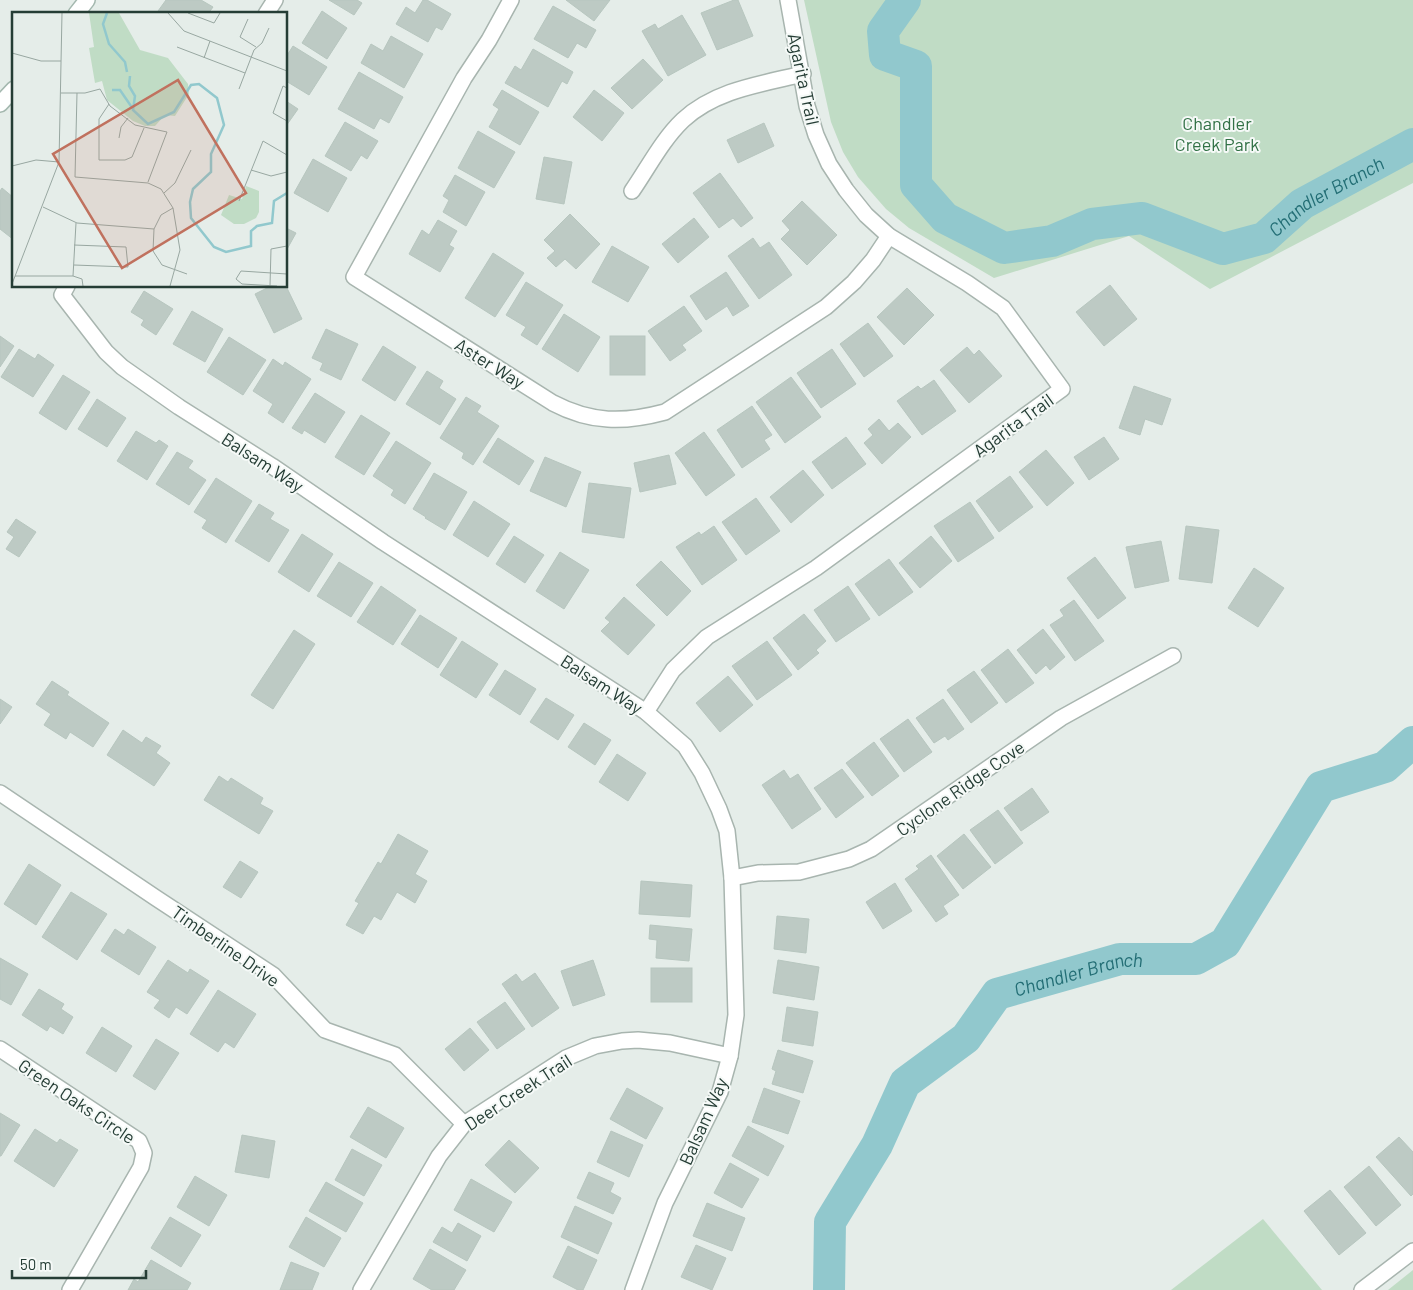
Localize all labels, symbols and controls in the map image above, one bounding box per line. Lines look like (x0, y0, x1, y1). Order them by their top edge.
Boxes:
inset map (12, 12, 288, 288)
street label: Agarita Trail (784, 31, 824, 127)
park label: Chandler Creek Park (1175, 112, 1259, 155)
water label: Chandler Branch (1263, 151, 1387, 241)
street label: Aster Way (451, 333, 529, 393)
street label: Agarita Trail (969, 389, 1057, 461)
street label: Balsam Way (218, 427, 308, 497)
street label: Balsam Way (557, 649, 647, 719)
street label: Cyclone Ridge Cove (892, 736, 1028, 840)
street label: Timberline Drive (168, 901, 284, 991)
water label: Chandler Branch (1011, 947, 1143, 1000)
street label: Deer Creek Trail (460, 1049, 576, 1135)
street label: Green Oaks Circle (14, 1054, 140, 1148)
street label: Balsam Way (674, 1074, 732, 1168)
scale bar (12, 1248, 146, 1280)
text: 50 m (20, 1255, 52, 1273)

